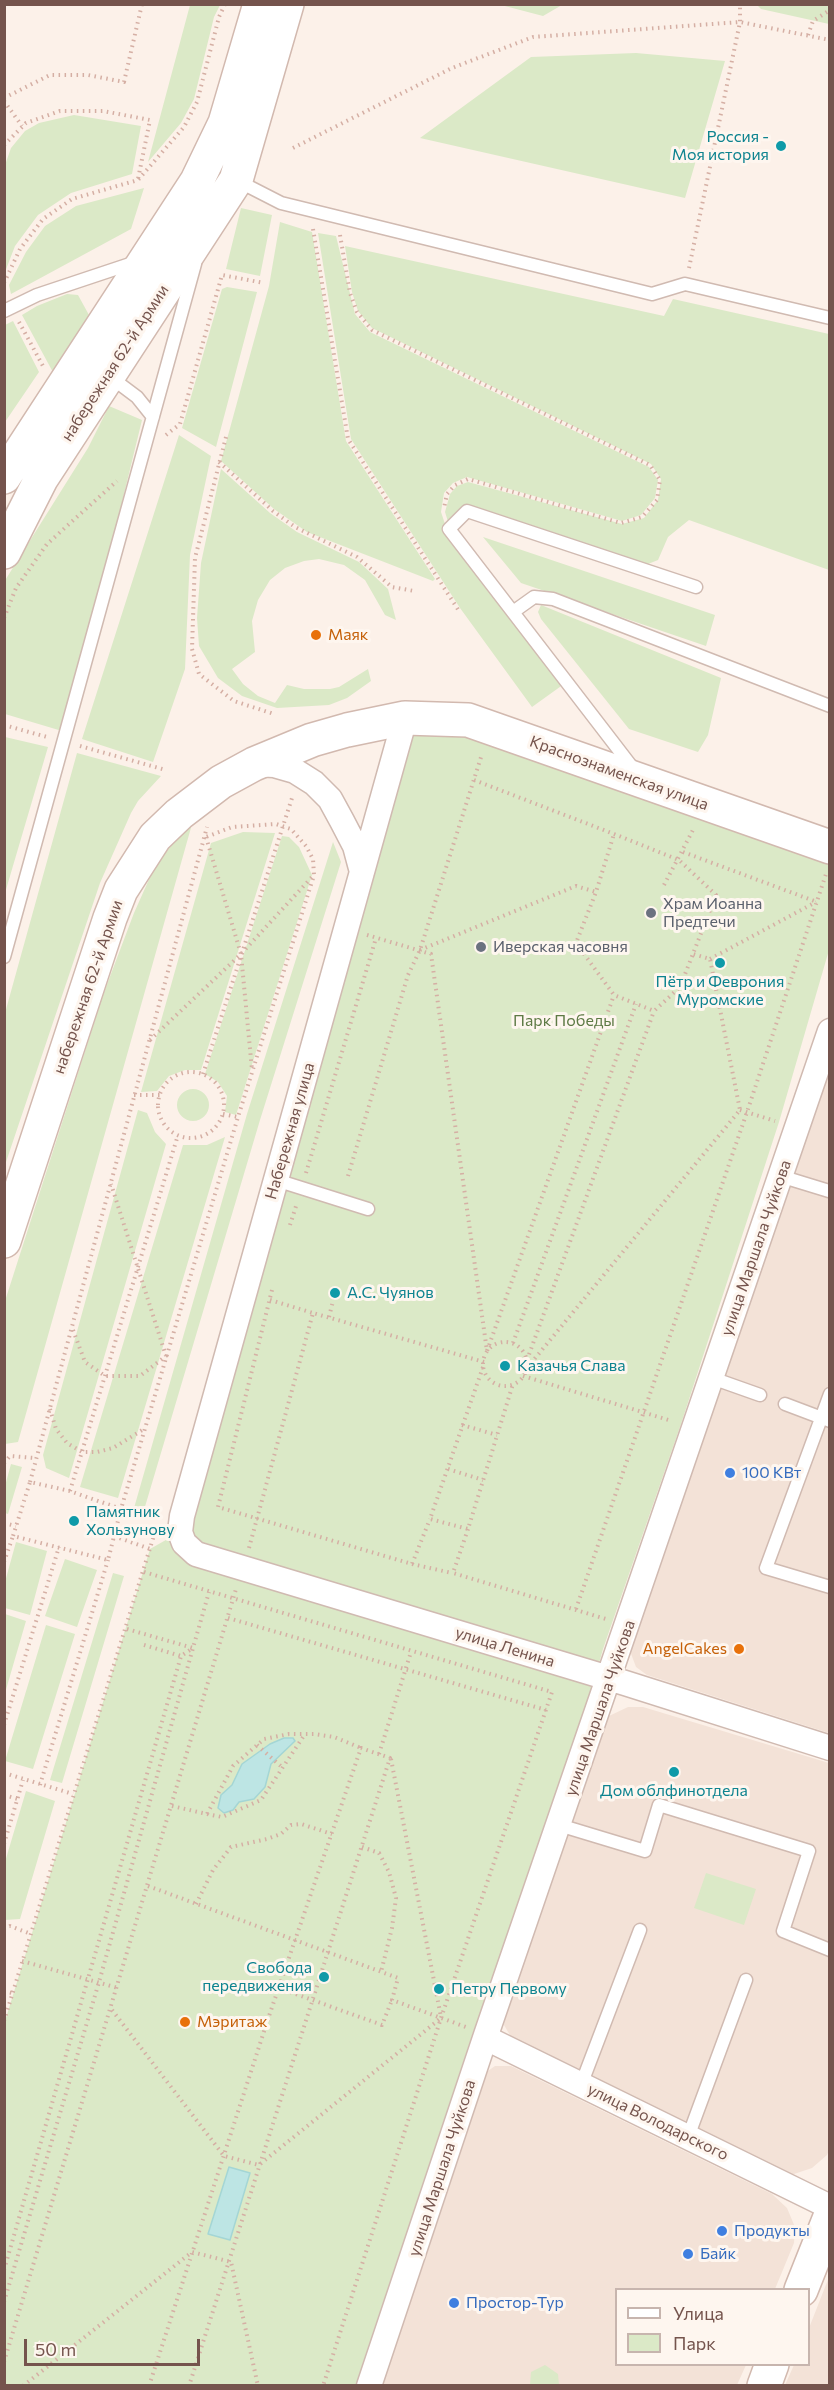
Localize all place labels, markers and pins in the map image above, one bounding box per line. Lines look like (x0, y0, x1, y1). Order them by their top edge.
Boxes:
place label: Россия - Моя история (672, 127, 769, 165)
marker: Россия - Моя история (774, 139, 788, 153)
place label: Маяк (328, 625, 368, 645)
marker: Маяк (309, 628, 323, 642)
place label: Храм Иоанна Предтечи (663, 894, 762, 932)
marker: Храм Иоанна Предтечи (644, 906, 658, 920)
place label: Иверская часовня (493, 937, 628, 957)
marker: Иверская часовня (474, 940, 488, 954)
marker: Пётр и Феврония Муромские (713, 956, 727, 970)
place label: Пётр и Феврония Муромские (656, 972, 784, 1010)
place label: А.С. Чуянов (347, 1283, 434, 1303)
marker: А.С. Чуянов (328, 1286, 342, 1300)
place label: Казачья Слава (517, 1356, 626, 1376)
marker: Казачья Слава (498, 1359, 512, 1373)
place label: 100 КВт (742, 1463, 801, 1483)
marker: 100 КВт (723, 1466, 737, 1480)
place label: Памятник Хользунову (86, 1502, 175, 1540)
marker: Памятник Хользунову (67, 1514, 81, 1528)
place label: AngelCakes (642, 1639, 727, 1659)
marker: AngelCakes (732, 1642, 746, 1656)
marker: Дом облфинотдела (667, 1765, 681, 1779)
place label: Дом облфинотдела (600, 1781, 748, 1801)
place label: Свобода передвижения (202, 1958, 312, 1996)
marker: Свобода передвижения (317, 1970, 331, 1984)
place label: Петру Первому (451, 1979, 567, 1999)
marker: Петру Первому (432, 1982, 446, 1996)
place label: Мэритаж (197, 2012, 267, 2032)
marker: Мэритаж (178, 2015, 192, 2029)
place label: Продукты (734, 2221, 810, 2241)
marker: Продукты (715, 2224, 729, 2238)
place label: Байк (700, 2244, 736, 2264)
marker: Байк (681, 2247, 695, 2261)
place label: Простор-Тур (466, 2293, 564, 2313)
marker: Простор-Тур (447, 2296, 461, 2310)

